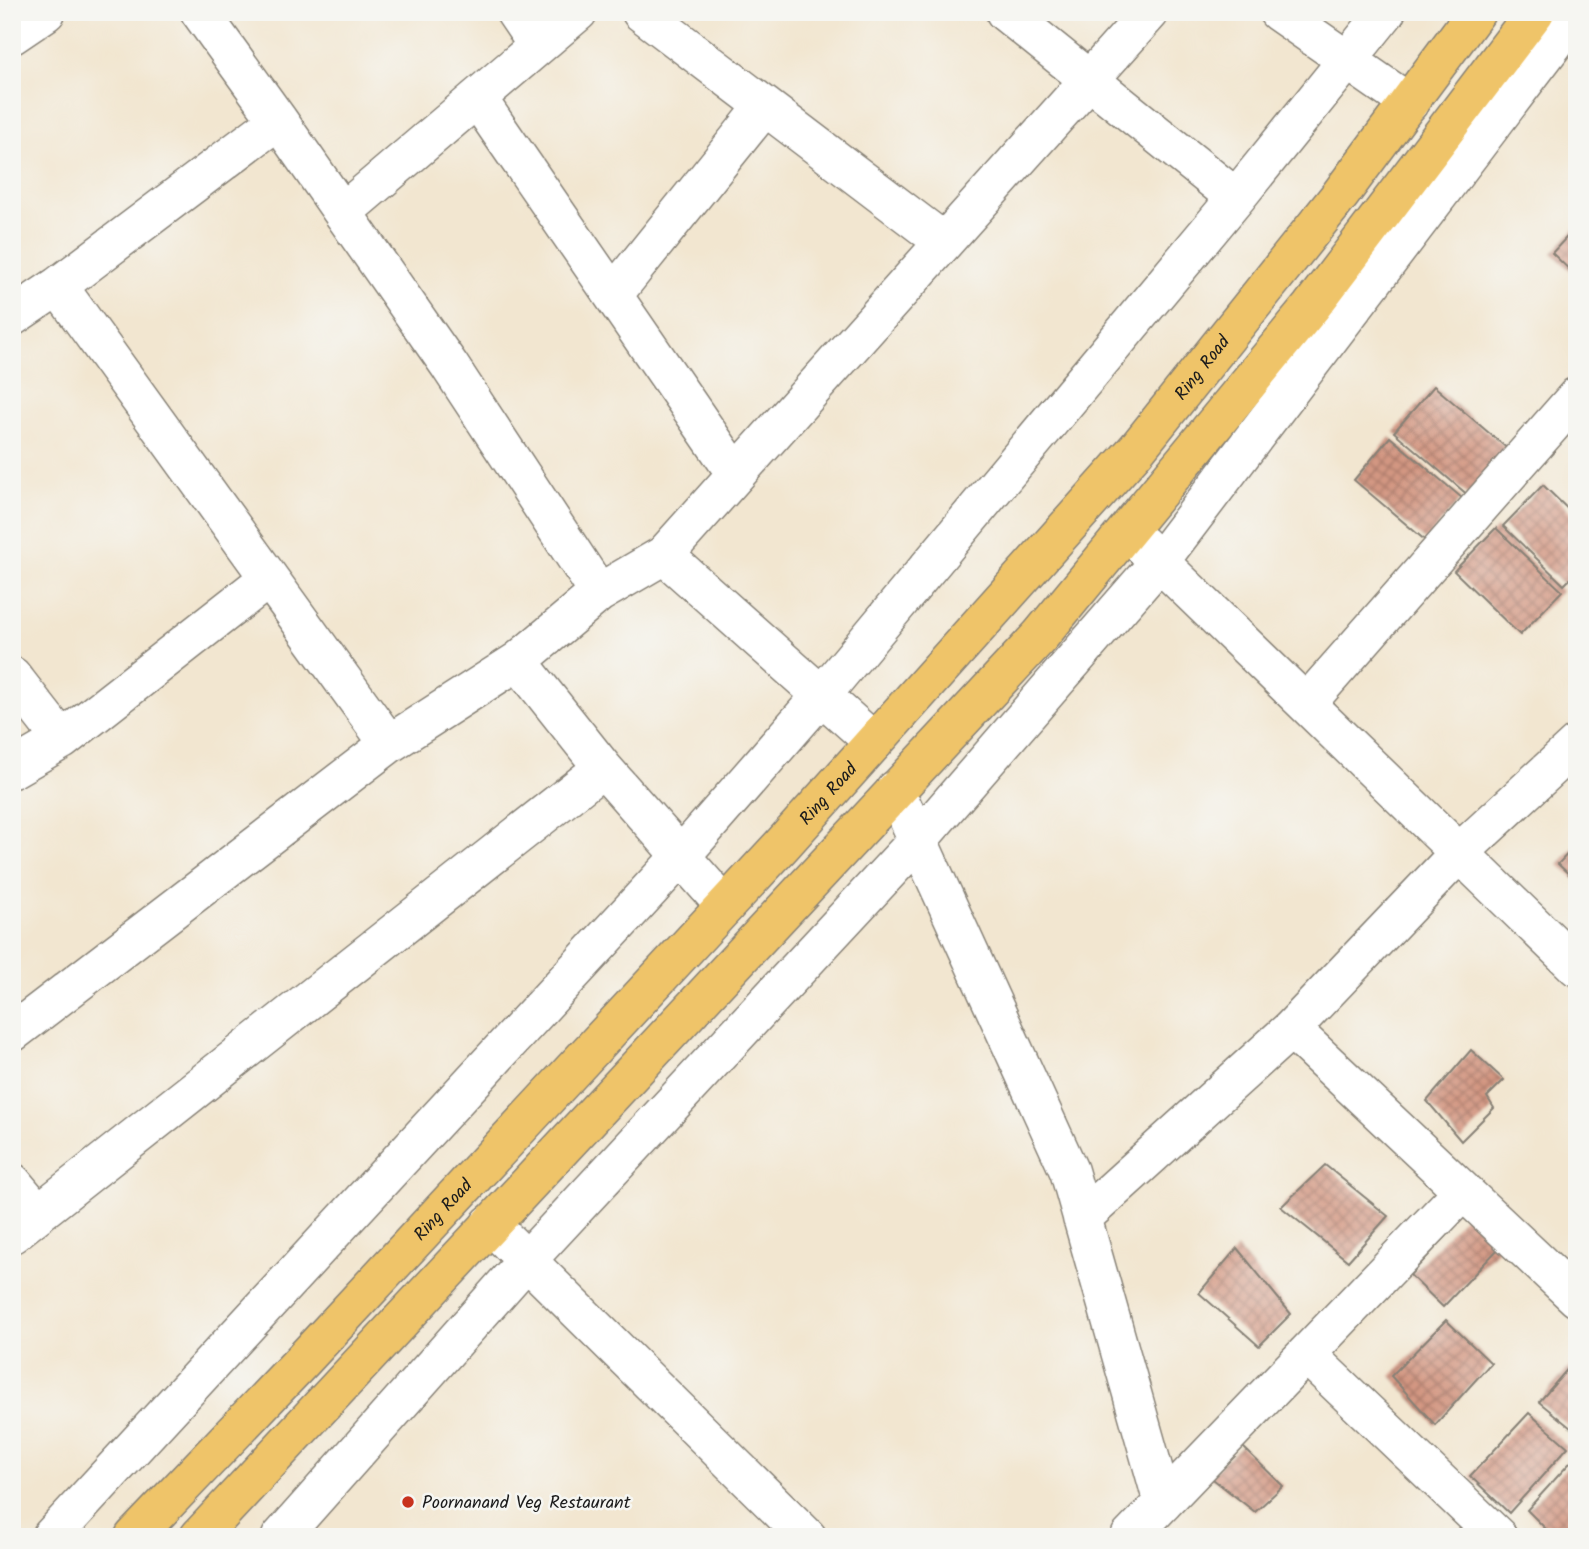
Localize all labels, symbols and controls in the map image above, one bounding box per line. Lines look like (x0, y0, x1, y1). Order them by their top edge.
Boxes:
street label: Ring Road (1168, 329, 1239, 407)
street label: Ring Road (793, 756, 866, 833)
street label: Ring Road (407, 1172, 481, 1249)
place label: Poornanand Veg Restaurant (422, 1489, 632, 1518)
marker: Poornanand Veg Restaurant (400, 1494, 416, 1510)

